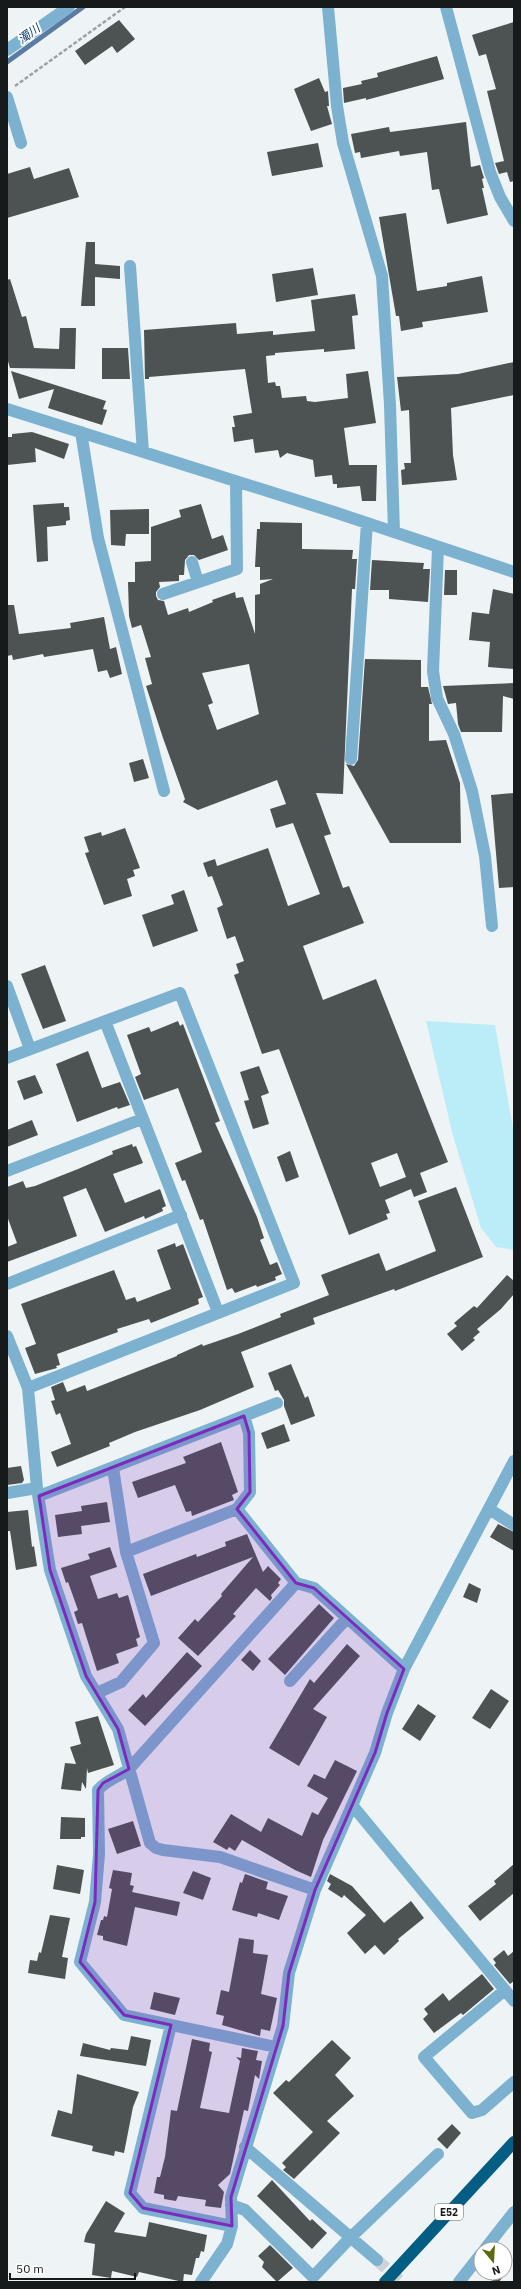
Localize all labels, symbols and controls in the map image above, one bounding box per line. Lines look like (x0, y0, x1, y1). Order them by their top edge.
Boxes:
water label: 濁川 (15, 19, 44, 47)
road number: E52 (435, 2204, 463, 2220)
north arrow (473, 2241, 513, 2281)
scale bar (10, 2255, 135, 2281)
text: 50 m (16, 2261, 44, 2276)
text: N (490, 2263, 502, 2278)

